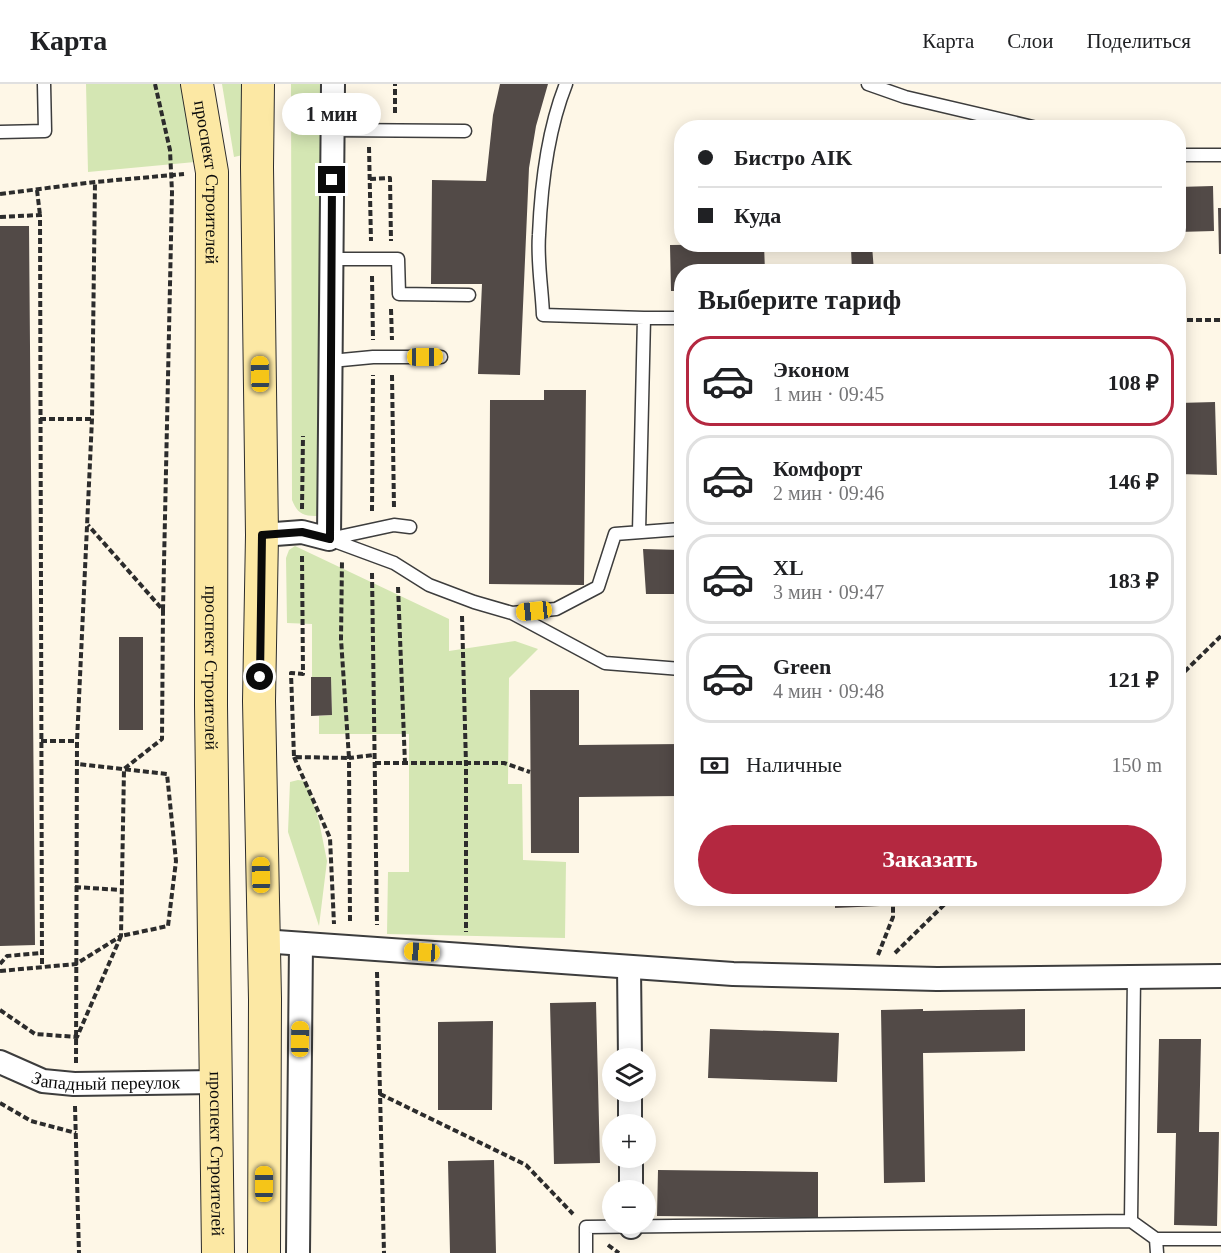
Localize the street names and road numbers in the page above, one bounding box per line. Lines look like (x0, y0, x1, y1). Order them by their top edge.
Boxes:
street label: проспект Строителей (190, 99, 222, 264)
street label: проспект Строителей (201, 585, 222, 751)
street label: Западный переулок (29, 1067, 181, 1094)
street label: проспект Строителей (206, 1071, 228, 1236)

